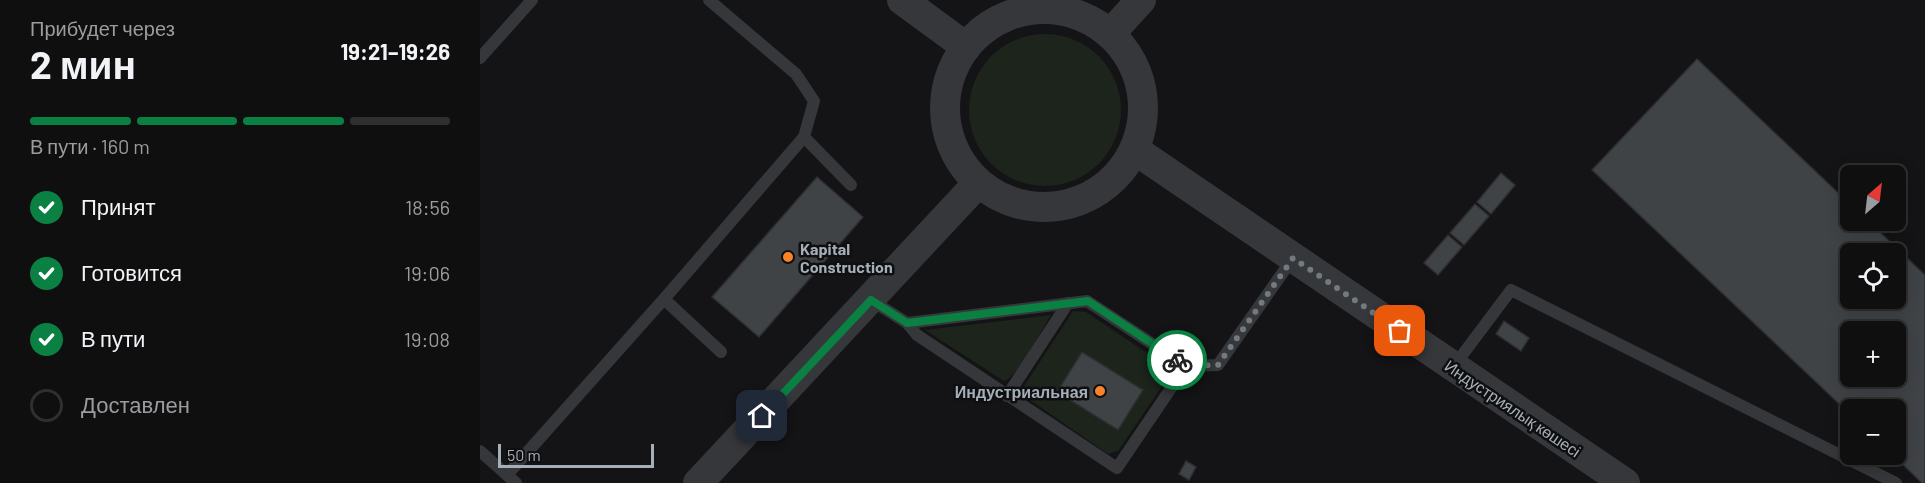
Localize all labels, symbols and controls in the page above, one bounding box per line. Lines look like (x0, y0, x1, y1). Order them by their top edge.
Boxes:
text: Прибудет через (30, 16, 175, 40)
text: 19:21–19:26 (340, 38, 450, 64)
text: 2 мин (30, 40, 136, 87)
text: В пути · 160 m (30, 134, 150, 158)
north arrow (1840, 165, 1906, 231)
map controls (1840, 165, 1906, 465)
icon: check (30, 191, 63, 224)
text: Принят (81, 193, 155, 219)
text: 18:56 (405, 195, 450, 219)
place label: Kapital Construction (800, 239, 893, 276)
button: locate (1840, 243, 1906, 309)
marker: Kapital Construction (781, 250, 795, 264)
icon: check (30, 257, 63, 290)
text: Готовится (81, 259, 182, 285)
text: 19:06 (404, 261, 450, 285)
pin (1374, 305, 1425, 356)
icon: bag (1383, 314, 1416, 347)
button: + (1840, 321, 1906, 387)
icon: check (30, 323, 63, 356)
text: В пути (81, 325, 145, 351)
text: 19:08 (404, 327, 450, 351)
courier (1147, 330, 1207, 390)
icon: bike (1161, 344, 1194, 377)
street label: Индустриялық көшесі (1442, 356, 1584, 460)
place label: Индустриальная (955, 382, 1088, 401)
marker: Индустриальная (1093, 384, 1107, 398)
pin (736, 390, 787, 441)
text: Доставлен (81, 391, 190, 417)
icon: home (745, 399, 778, 432)
button: − (1840, 399, 1906, 465)
scale bar (498, 441, 654, 468)
text: 50 m (507, 445, 541, 464)

